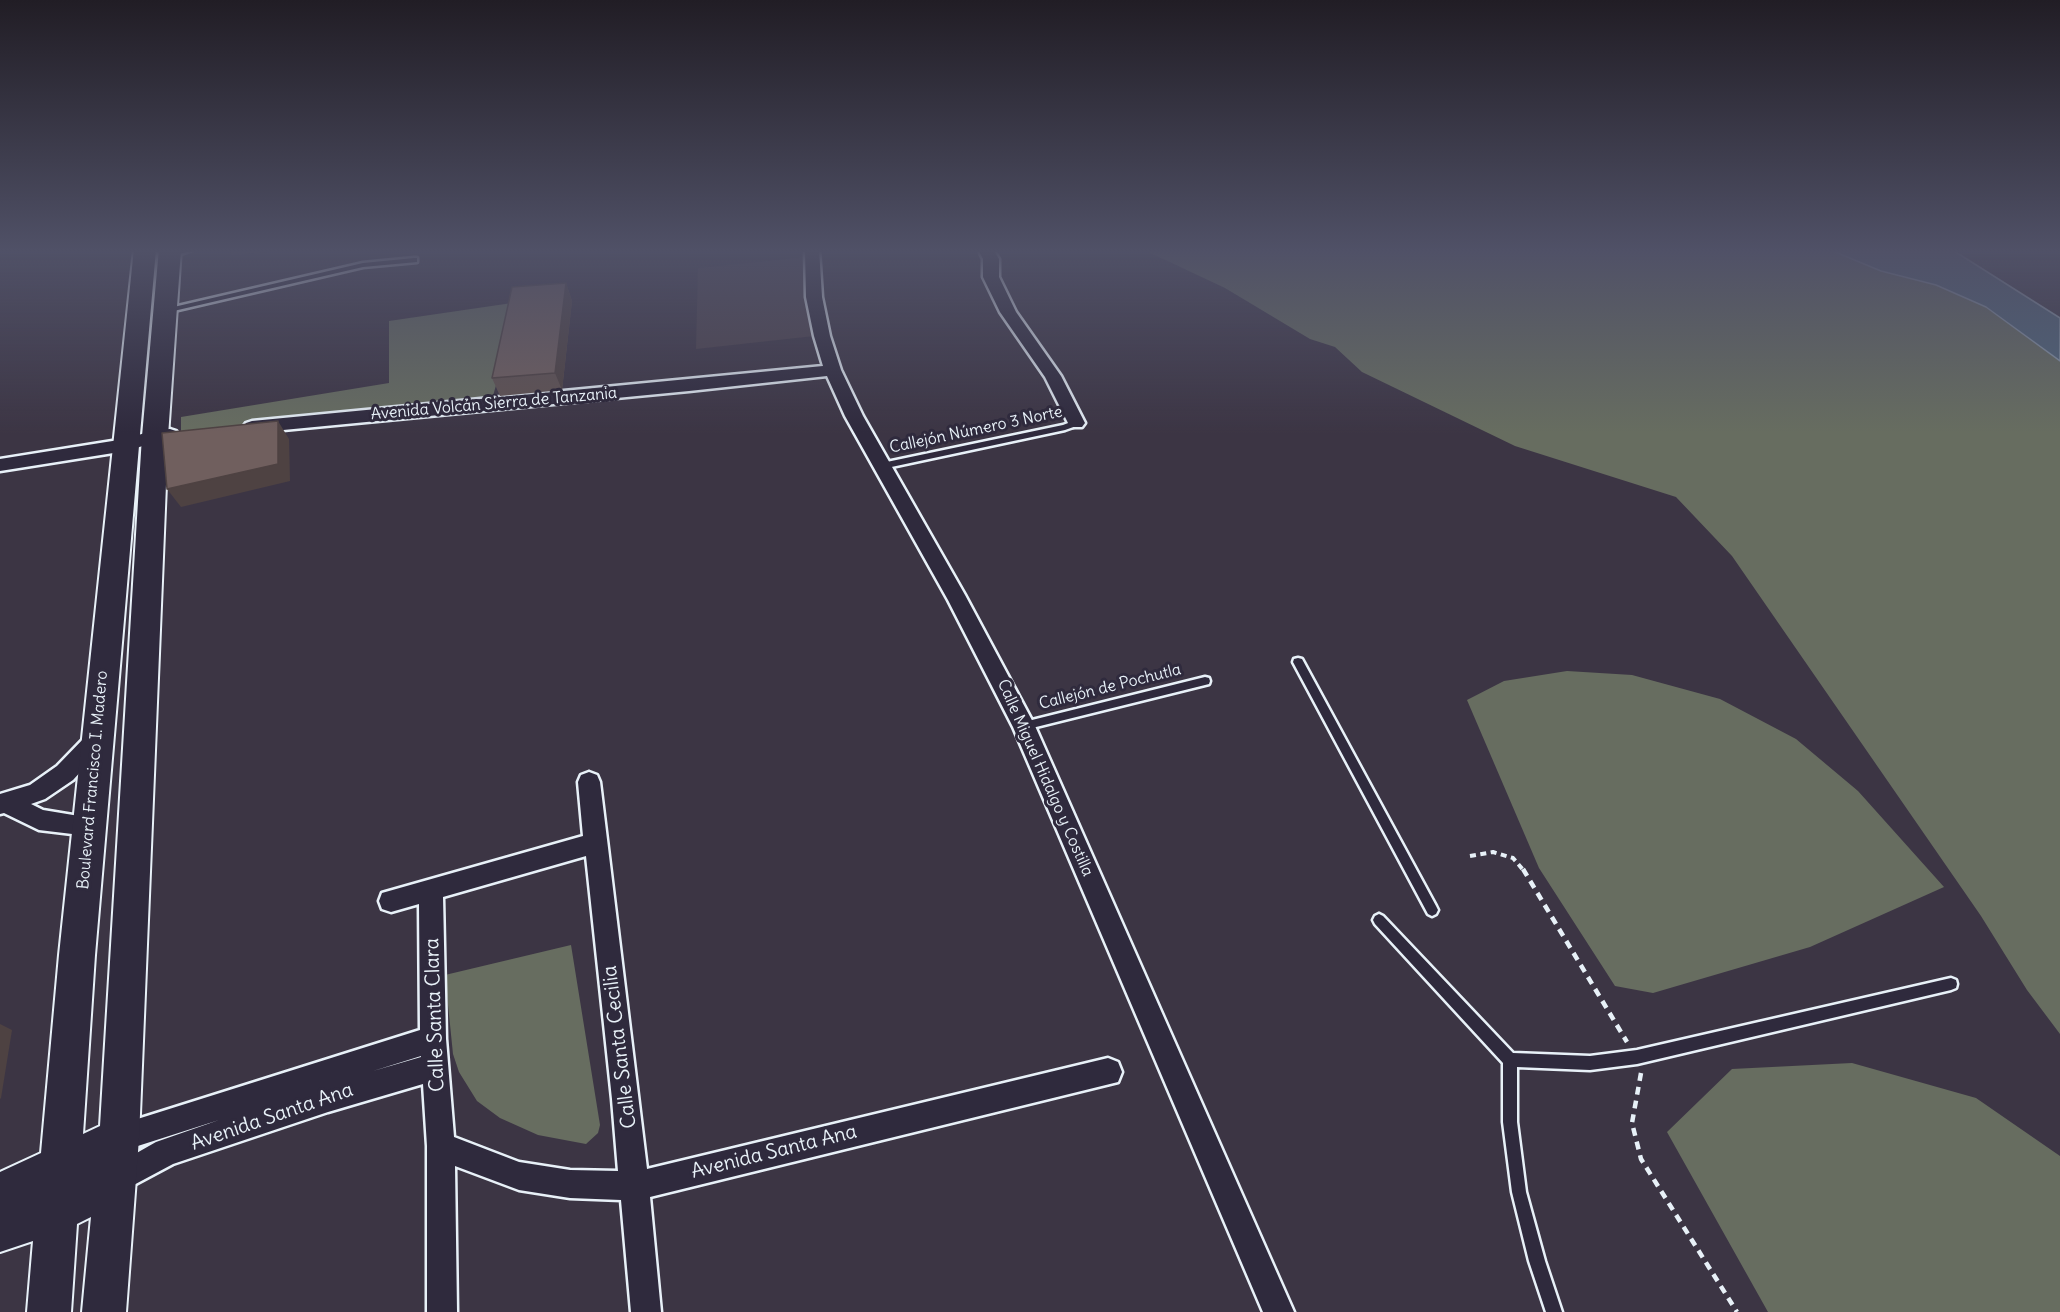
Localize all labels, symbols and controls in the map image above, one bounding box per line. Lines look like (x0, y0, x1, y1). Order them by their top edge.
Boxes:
street label: Avenida Volcán Sierra de Tanzania (370, 384, 618, 424)
street label: Callejón Número 3 Norte (888, 402, 1064, 458)
street label: Callejón de Pochutla (1037, 660, 1183, 714)
street label: Boulevard Francisco I. Madero (74, 670, 112, 890)
street label: Calle Miguel Hidalgo y Costilla (993, 677, 1097, 879)
street label: Calle Santa Clara (420, 938, 450, 1092)
street label: Calle Santa Cecilia (598, 964, 642, 1130)
street label: Avenida Santa Ana (188, 1078, 356, 1156)
street label: Avenida Santa Ana (689, 1120, 859, 1184)

